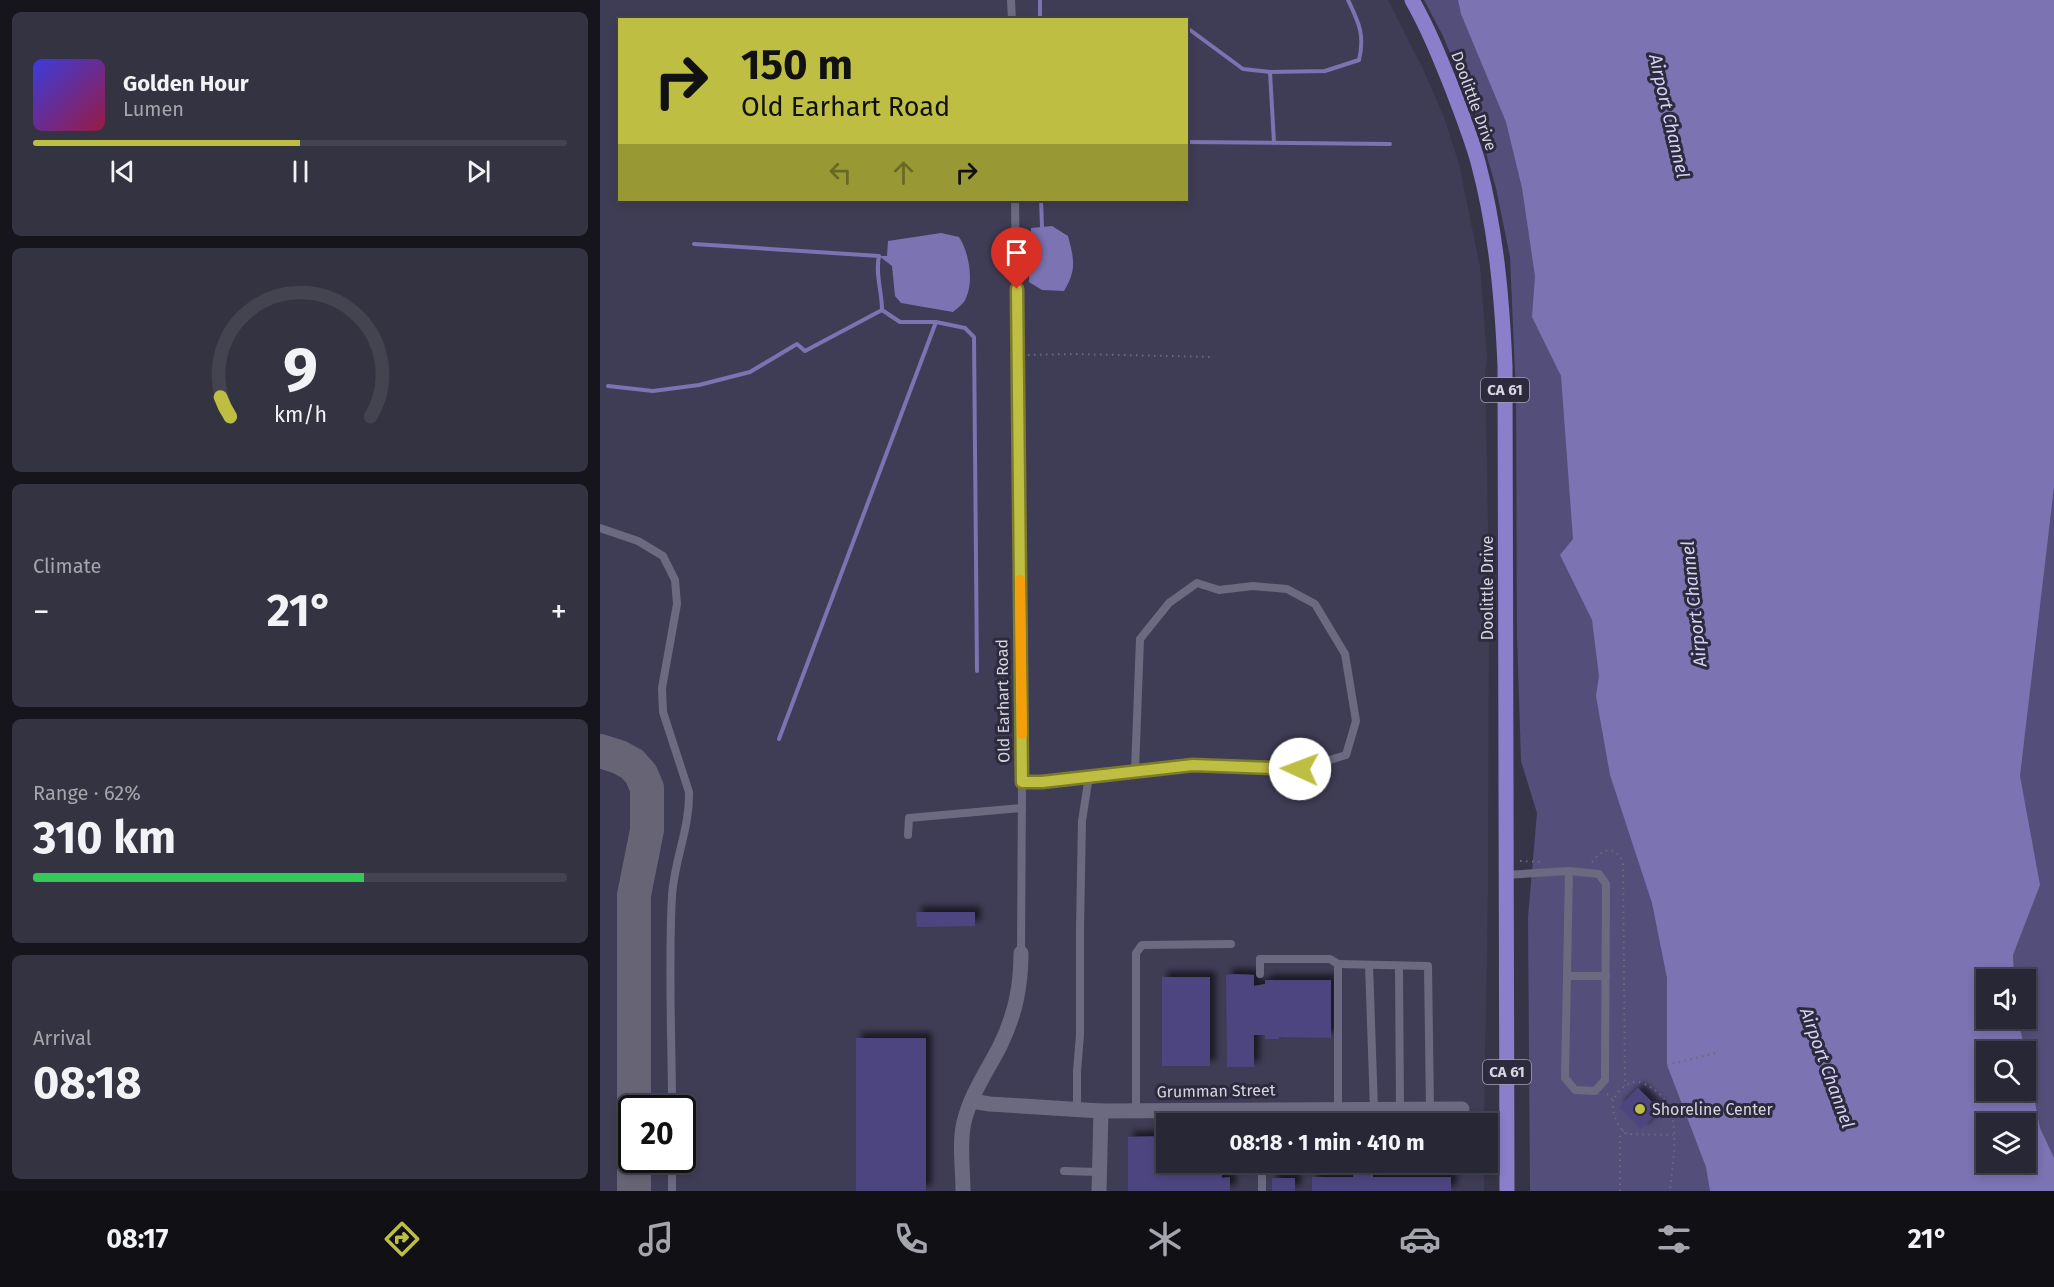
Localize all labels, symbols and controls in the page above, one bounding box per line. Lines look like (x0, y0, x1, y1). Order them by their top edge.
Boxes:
text: 150 m (741, 40, 853, 90)
icon: right (642, 42, 720, 120)
street label: Doolittle Drive (1447, 49, 1501, 153)
water label: Airport Channel (1644, 51, 1694, 180)
text: Golden Hour (123, 70, 249, 97)
text: Old Earhart Road (741, 91, 950, 123)
text: Lumen (123, 97, 184, 121)
icon: previous (106, 155, 139, 188)
icon: pause (284, 155, 317, 188)
icon: next (462, 155, 495, 188)
icon: left (824, 156, 857, 189)
icon: ahead (887, 156, 920, 189)
icon: right (950, 156, 983, 189)
pin (991, 227, 1042, 289)
icon: arrive (1000, 236, 1033, 269)
text: 9 (283, 333, 317, 408)
road number: CA 61 (1481, 378, 1529, 402)
text: km/h (273, 402, 327, 428)
street label: Doolittle Drive (1478, 536, 1497, 640)
water label: Airport Channel (1676, 540, 1712, 669)
text: Climate (33, 554, 101, 578)
text: 21° (267, 584, 333, 638)
text: − (33, 592, 50, 632)
text: + (551, 592, 567, 632)
street label: Old Earhart Road (992, 639, 1014, 763)
position arrow (1268, 737, 1332, 801)
text: Range · 62% (33, 781, 141, 805)
text: 310 km (33, 811, 176, 865)
map controls (1976, 969, 2036, 1173)
button: sound (1976, 969, 2036, 1029)
water label: Airport Channel (1795, 1004, 1859, 1131)
text: Arrival (33, 1026, 92, 1050)
button: search (1976, 1041, 2036, 1101)
text: 08:18 (33, 1056, 142, 1110)
road number: CA 61 (1483, 1060, 1531, 1084)
street label: Grumman Street (1156, 1080, 1276, 1102)
speed limit sign: 20 (618, 1095, 696, 1173)
place label: Shoreline Center (1652, 1100, 1773, 1119)
marker: Shoreline Center (1633, 1102, 1647, 1116)
button: layers (1976, 1113, 2036, 1173)
text: 08:18 · 1 min · 410 m (1229, 1129, 1425, 1156)
icon: directions (381, 1218, 423, 1260)
icon: music (635, 1218, 677, 1260)
icon: phone (890, 1218, 932, 1260)
icon: climate (1144, 1218, 1186, 1260)
icon: car (1399, 1218, 1441, 1260)
icon: filters (1653, 1218, 1695, 1260)
text: 08:17 (106, 1223, 168, 1255)
text: 21° (1908, 1223, 1948, 1255)

